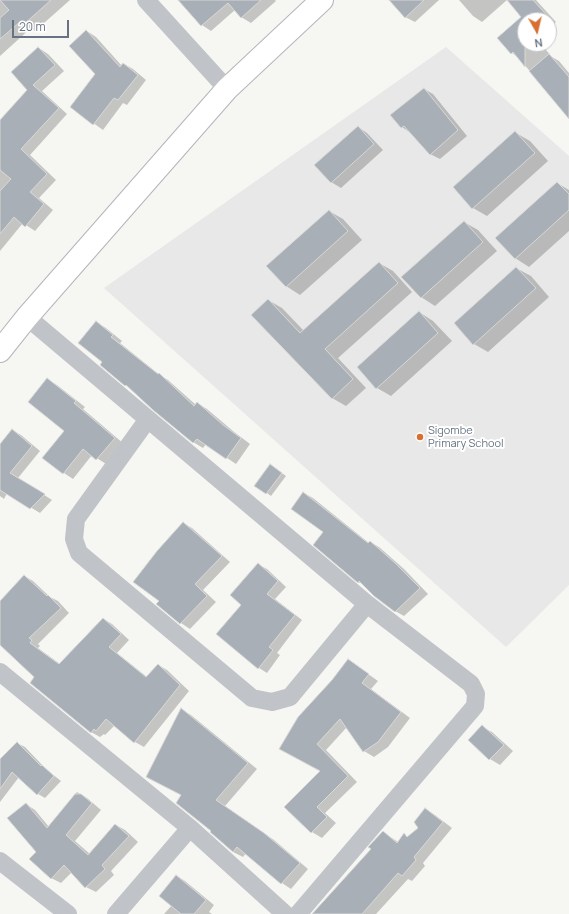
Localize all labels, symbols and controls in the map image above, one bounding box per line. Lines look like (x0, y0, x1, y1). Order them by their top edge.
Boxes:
scale bar (14, 12, 71, 38)
north arrow (517, 12, 557, 52)
text: 20 m (19, 18, 46, 35)
text: N (534, 35, 544, 51)
place label: Sigombe Primary School (428, 424, 503, 450)
marker: Sigombe Primary School (415, 432, 425, 442)

